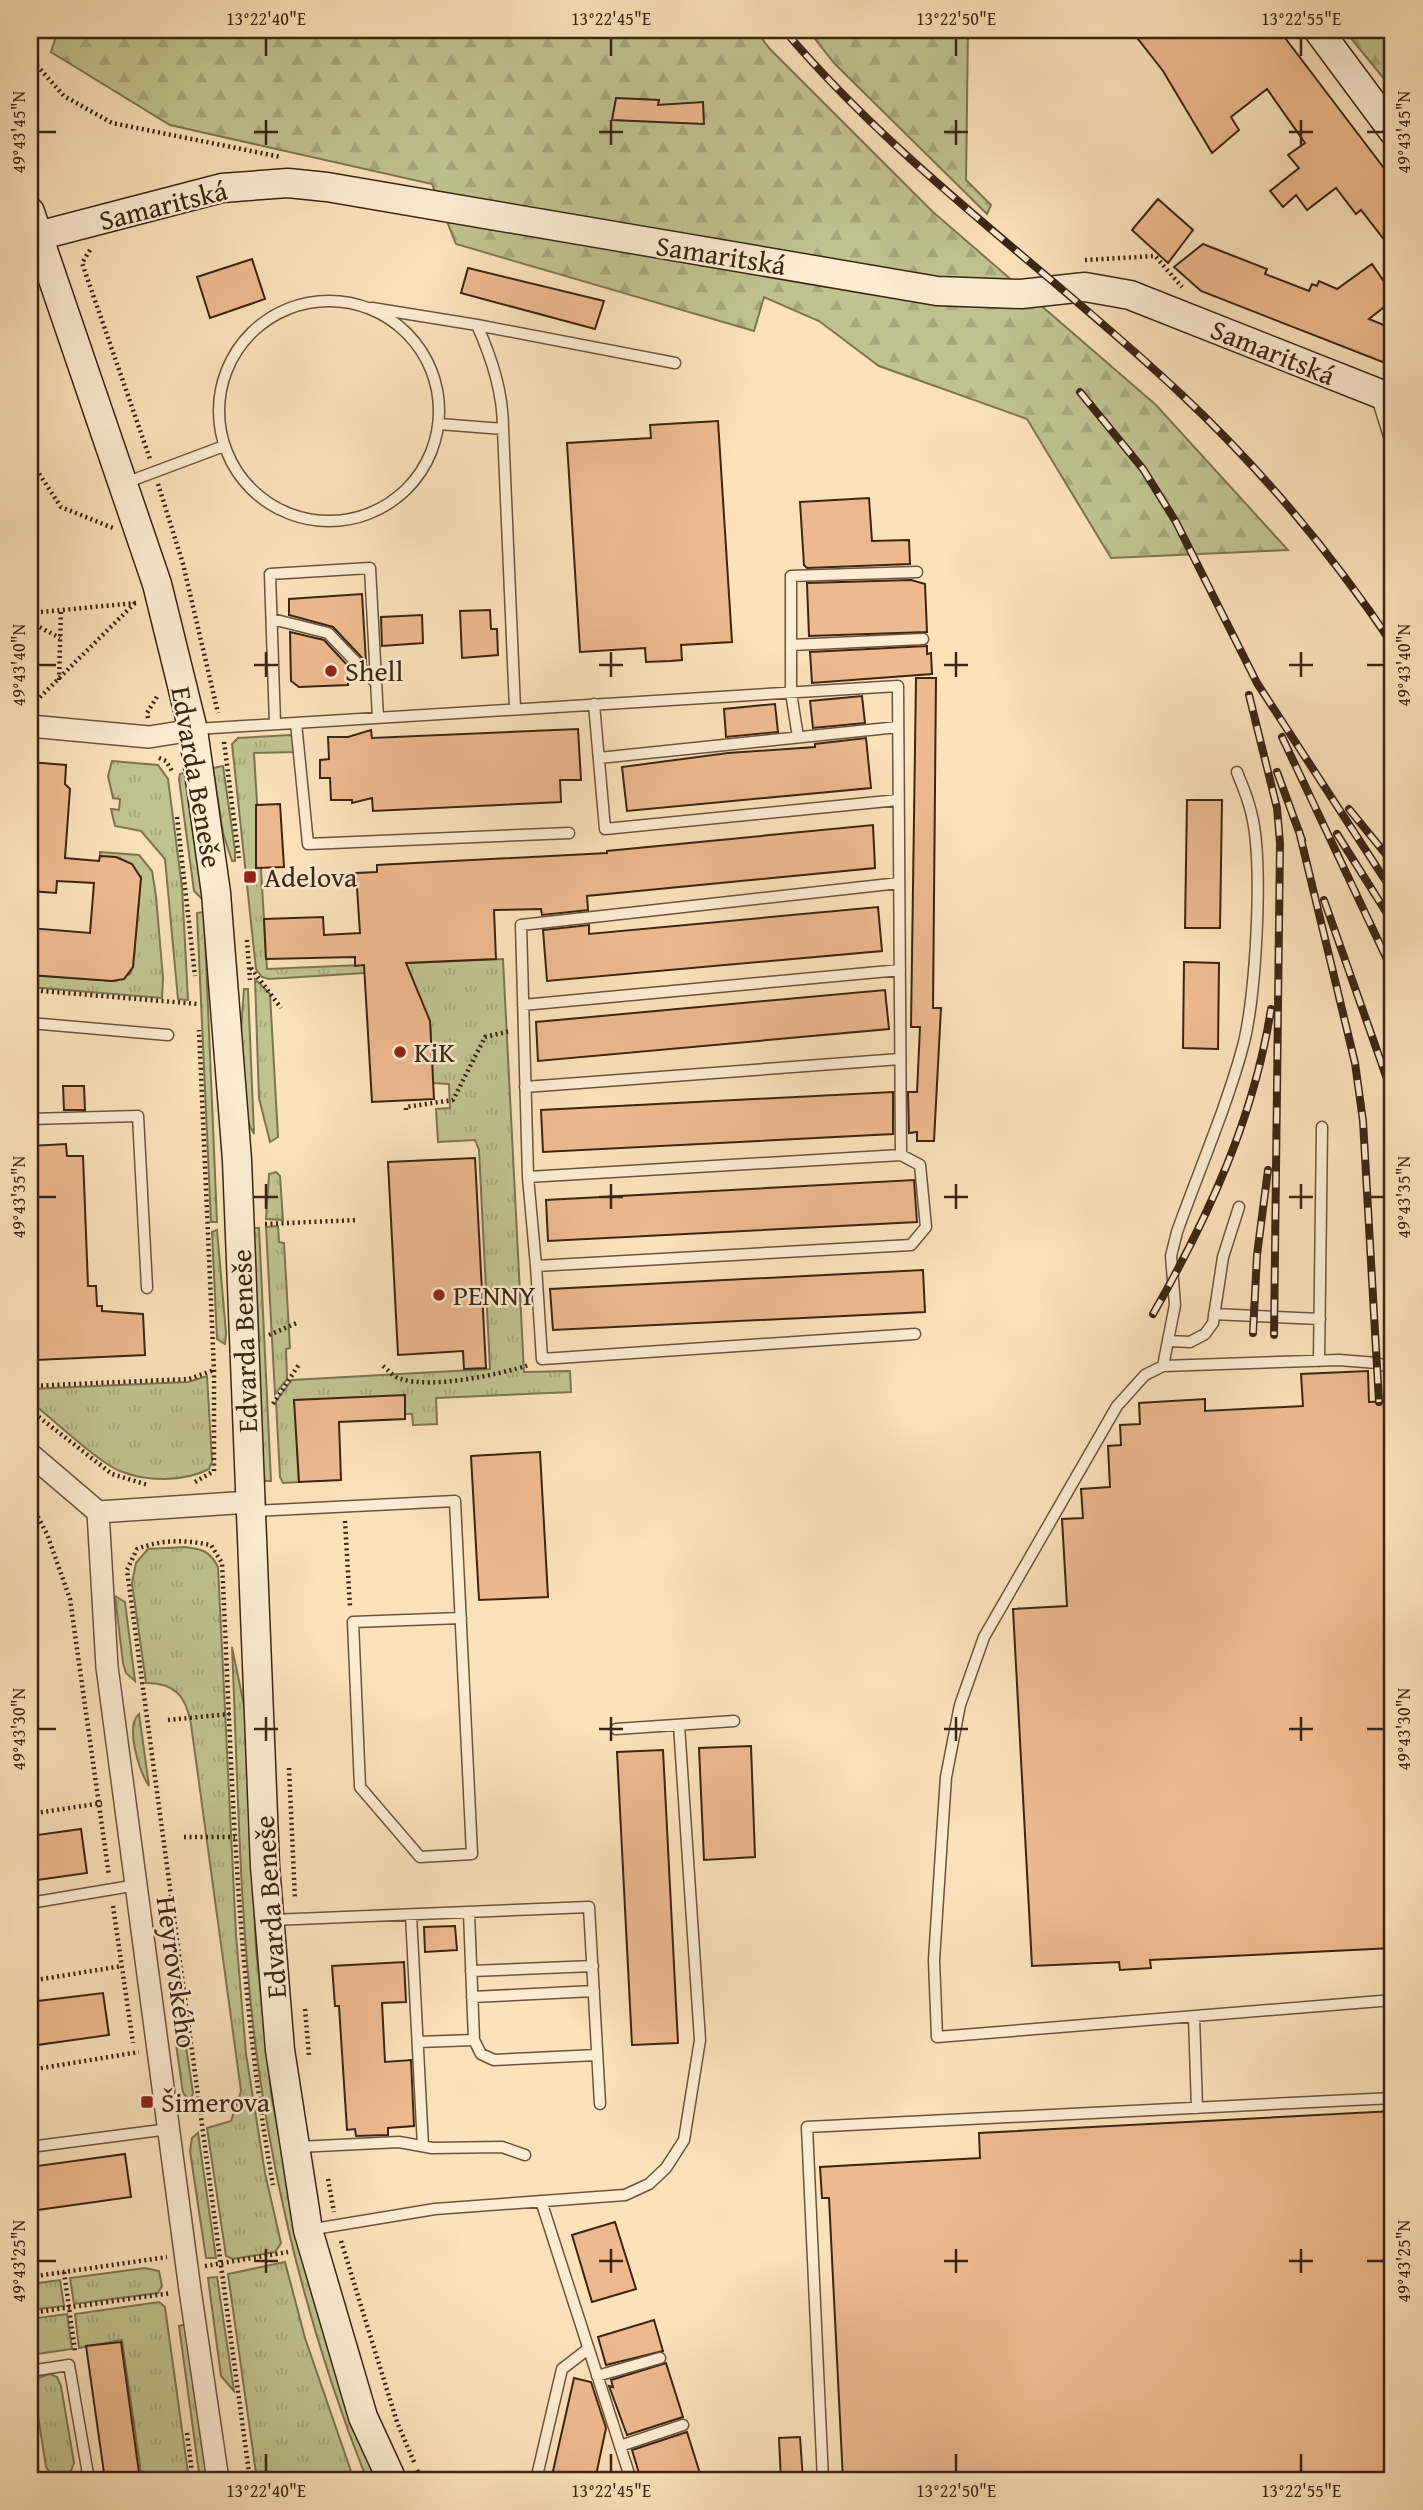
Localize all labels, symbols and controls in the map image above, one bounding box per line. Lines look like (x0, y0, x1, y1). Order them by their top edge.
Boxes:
text: 13°22'40"E (226, 5, 306, 32)
text: 13°22'45"E (571, 5, 651, 32)
text: 13°22'50"E (916, 5, 996, 32)
text: 13°22'55"E (1261, 5, 1341, 32)
text: 49°43'45"N (5, 90, 32, 173)
text: 49°43'45"N (1390, 90, 1417, 173)
street label: Samaritská (94, 169, 232, 240)
street label: Samaritská (653, 224, 790, 285)
street label: Samaritská (1205, 308, 1342, 395)
text: 49°43'40"N (5, 623, 32, 706)
text: 49°43'40"N (1390, 623, 1417, 706)
place label: Shell (345, 650, 403, 691)
marker: Shell (323, 663, 339, 679)
street label: Edvarda Beneše (161, 683, 234, 871)
place label: Adelova (264, 856, 358, 897)
marker: Adelova (242, 869, 258, 885)
place label: KiK (414, 1031, 455, 1072)
marker: KiK (392, 1044, 408, 1060)
text: 49°43'35"N (5, 1155, 32, 1238)
text: 49°43'35"N (1390, 1155, 1417, 1238)
street label: Edvarda Beneše (220, 1249, 267, 1433)
place label: PENNY (453, 1274, 536, 1315)
marker: PENNY (431, 1287, 447, 1303)
text: 49°43'30"N (5, 1687, 32, 1770)
text: 49°43'30"N (1390, 1687, 1417, 1770)
street label: Edvarda Beneše (243, 1814, 296, 2000)
street label: Heyrovského (147, 1893, 208, 2051)
place label: Šimerova (161, 2081, 271, 2122)
marker: Šimerova (139, 2094, 155, 2110)
text: 49°43'25"N (5, 2219, 32, 2302)
text: 49°43'25"N (1390, 2219, 1417, 2302)
text: 13°22'40"E (226, 2477, 306, 2504)
text: 13°22'45"E (571, 2477, 651, 2504)
text: 13°22'50"E (916, 2477, 996, 2504)
text: 13°22'55"E (1261, 2477, 1341, 2504)

